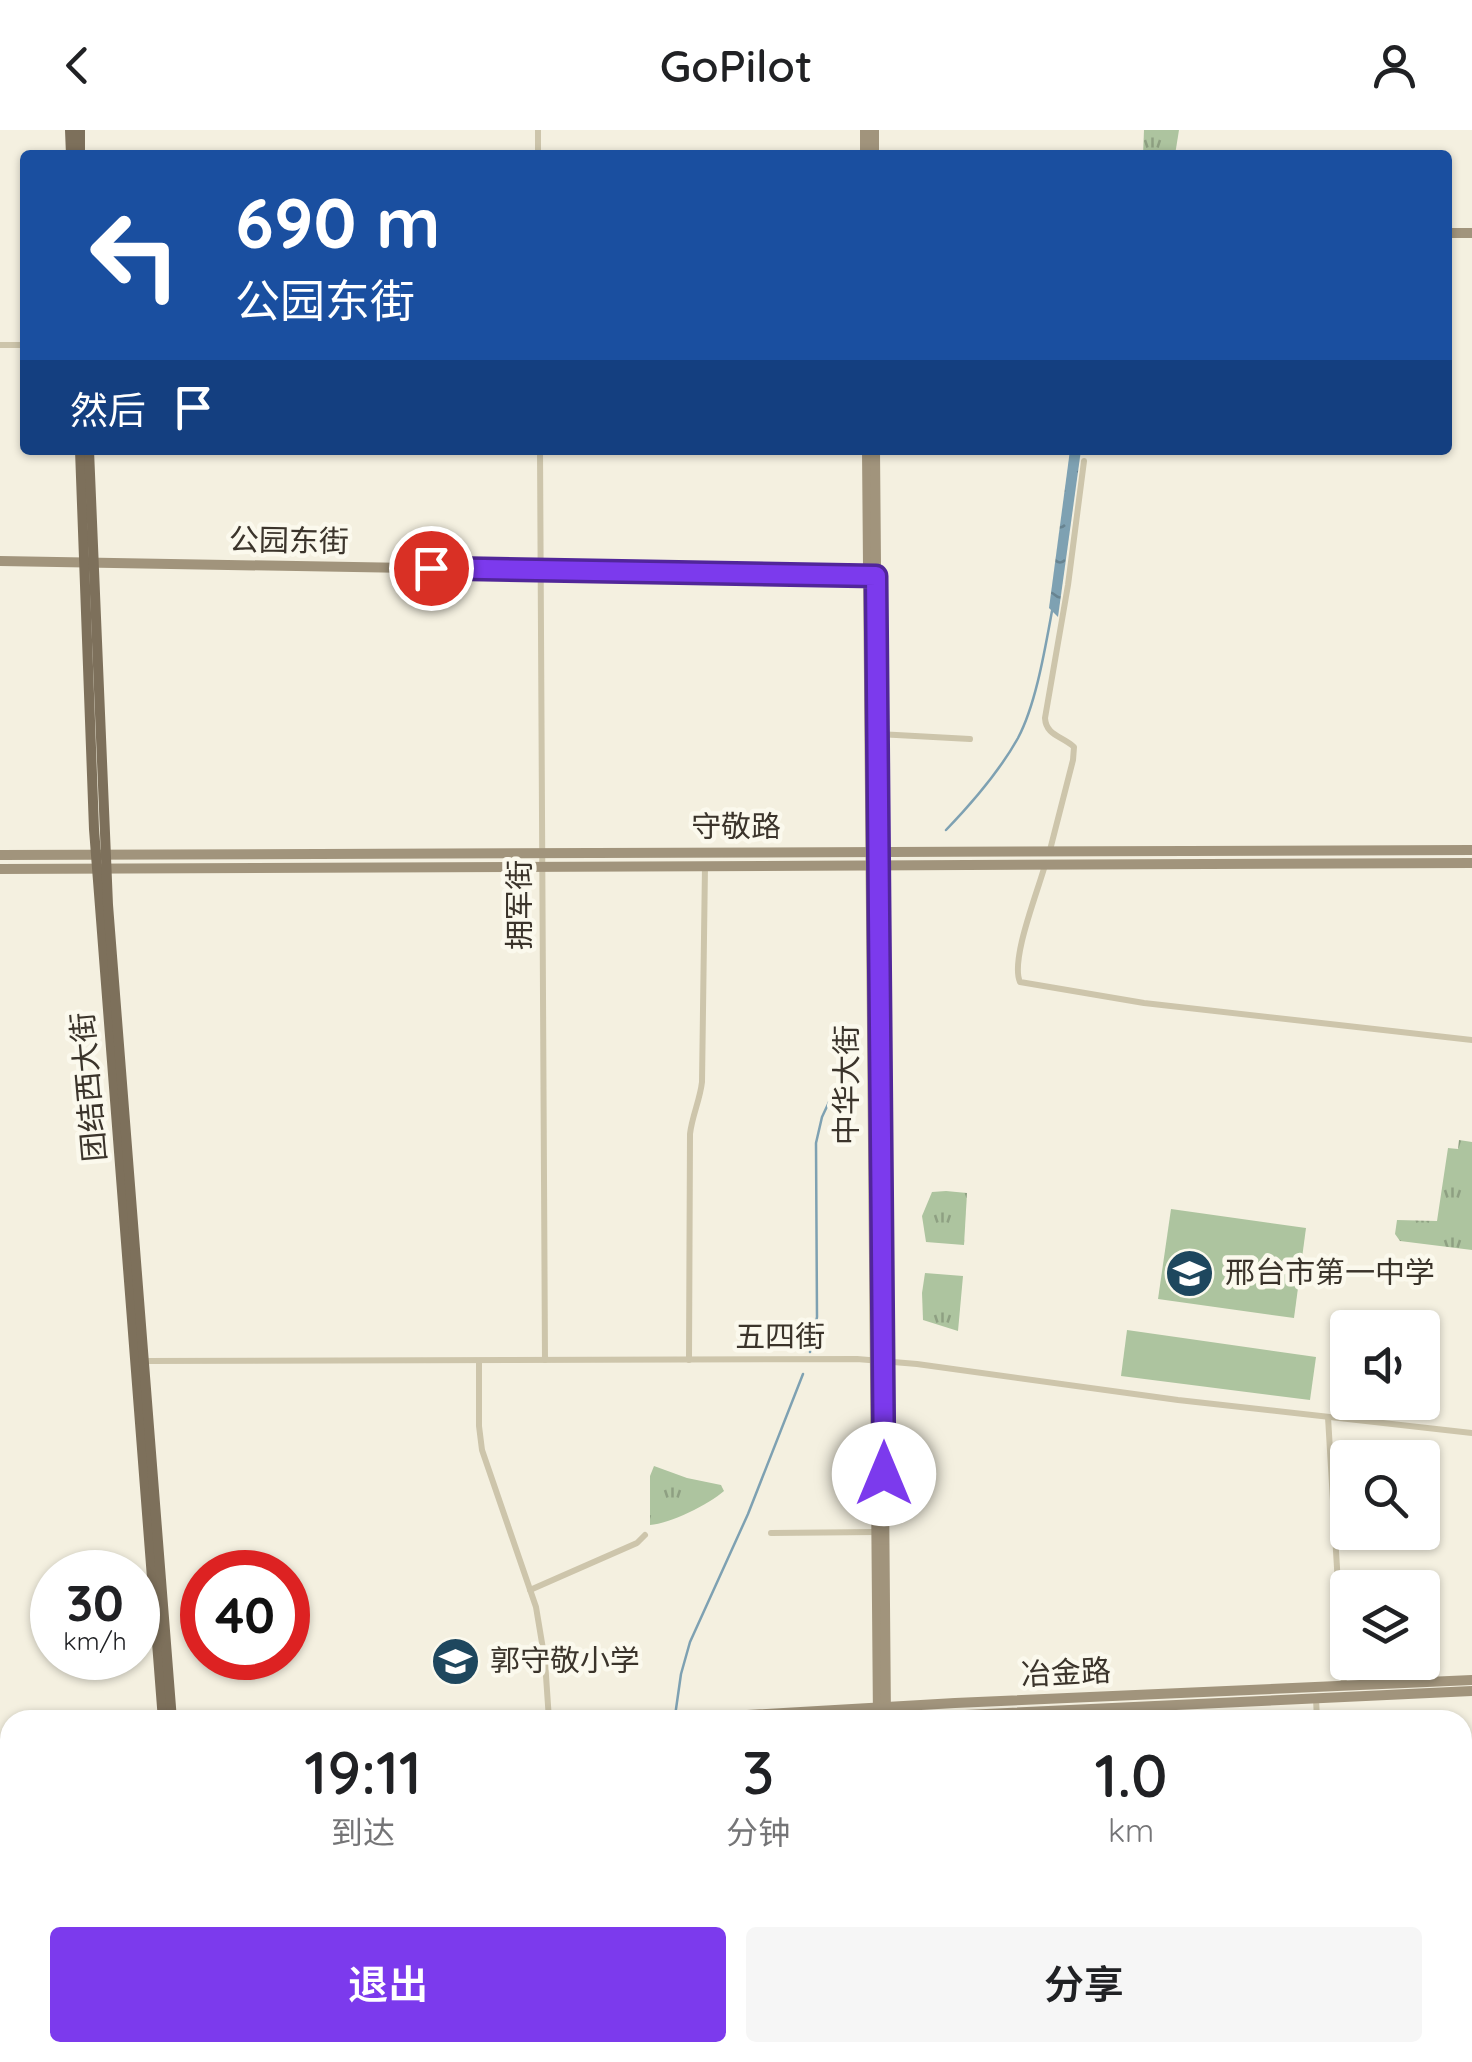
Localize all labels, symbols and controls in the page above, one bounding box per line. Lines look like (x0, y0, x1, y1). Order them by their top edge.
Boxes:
text: GoPilot (660, 37, 812, 93)
icon: back (50, 38, 105, 93)
icon: person (1367, 38, 1422, 93)
text: 690 m (235, 178, 441, 266)
icon: left (70, 190, 200, 320)
text: 公园东街 (235, 272, 415, 328)
icon: arrive (166, 380, 221, 435)
text: 然后 (70, 386, 146, 434)
street label: 公园东街 (229, 520, 349, 560)
pin (389, 526, 474, 611)
icon: arrive (404, 541, 459, 596)
street label: 守敬路 (691, 807, 781, 845)
street label: 拥军街 (500, 860, 538, 950)
street label: 团结西大街 (63, 1011, 113, 1163)
street label: 中华大街 (827, 1025, 865, 1145)
school or university icon: 邢台市第一中学 (1164, 1247, 1216, 1299)
place label: 邢台市第一中学 (1225, 1253, 1435, 1291)
map controls (1330, 1310, 1440, 1680)
button: sound (1330, 1310, 1440, 1420)
street label: 五四街 (735, 1317, 825, 1355)
position arrow (832, 1422, 936, 1526)
button: search (1330, 1440, 1440, 1550)
speed limit sign: 40 (180, 1550, 310, 1680)
button: layers (1330, 1570, 1440, 1680)
text: 30 (66, 1571, 124, 1634)
text: km/h (63, 1625, 127, 1656)
school or university icon: 郭守敬小学 (429, 1635, 481, 1687)
place label: 郭守敬小学 (490, 1641, 640, 1679)
street label: 冶金路 (1020, 1651, 1112, 1693)
text: 19:11 (304, 1734, 422, 1809)
text: 3 (742, 1734, 774, 1809)
text: 1.0 (1095, 1737, 1168, 1812)
text: km (1108, 1810, 1154, 1850)
text: 到达 (331, 1812, 395, 1852)
text: 分钟 (726, 1812, 790, 1852)
button: 退出 (50, 1927, 726, 2042)
button: 分享 (746, 1927, 1422, 2042)

